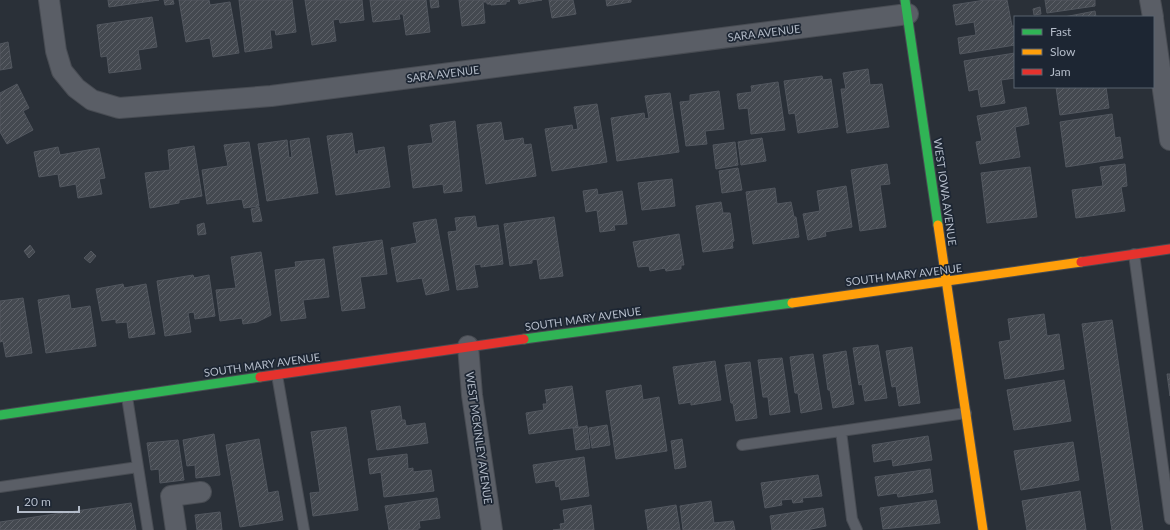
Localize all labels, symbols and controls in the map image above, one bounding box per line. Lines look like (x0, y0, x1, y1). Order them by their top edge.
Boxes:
legend (1014, 16, 1154, 88)
street label: SARA AVENUE (727, 22, 801, 43)
text: Fast (1050, 24, 1072, 39)
text: Slow (1050, 44, 1076, 59)
street label: SARA AVENUE (406, 63, 480, 84)
text: Jam (1050, 64, 1071, 79)
street label: WEST IOWA AVENUE (932, 137, 959, 247)
street label: SOUTH MARY AVENUE (845, 261, 963, 288)
street label: SOUTH MARY AVENUE (524, 304, 642, 333)
street label: SOUTH MARY AVENUE (203, 350, 321, 379)
street label: WEST MCKINLEY AVENUE (464, 371, 495, 505)
scale bar (18, 488, 79, 514)
text: 20 m (24, 494, 51, 509)

